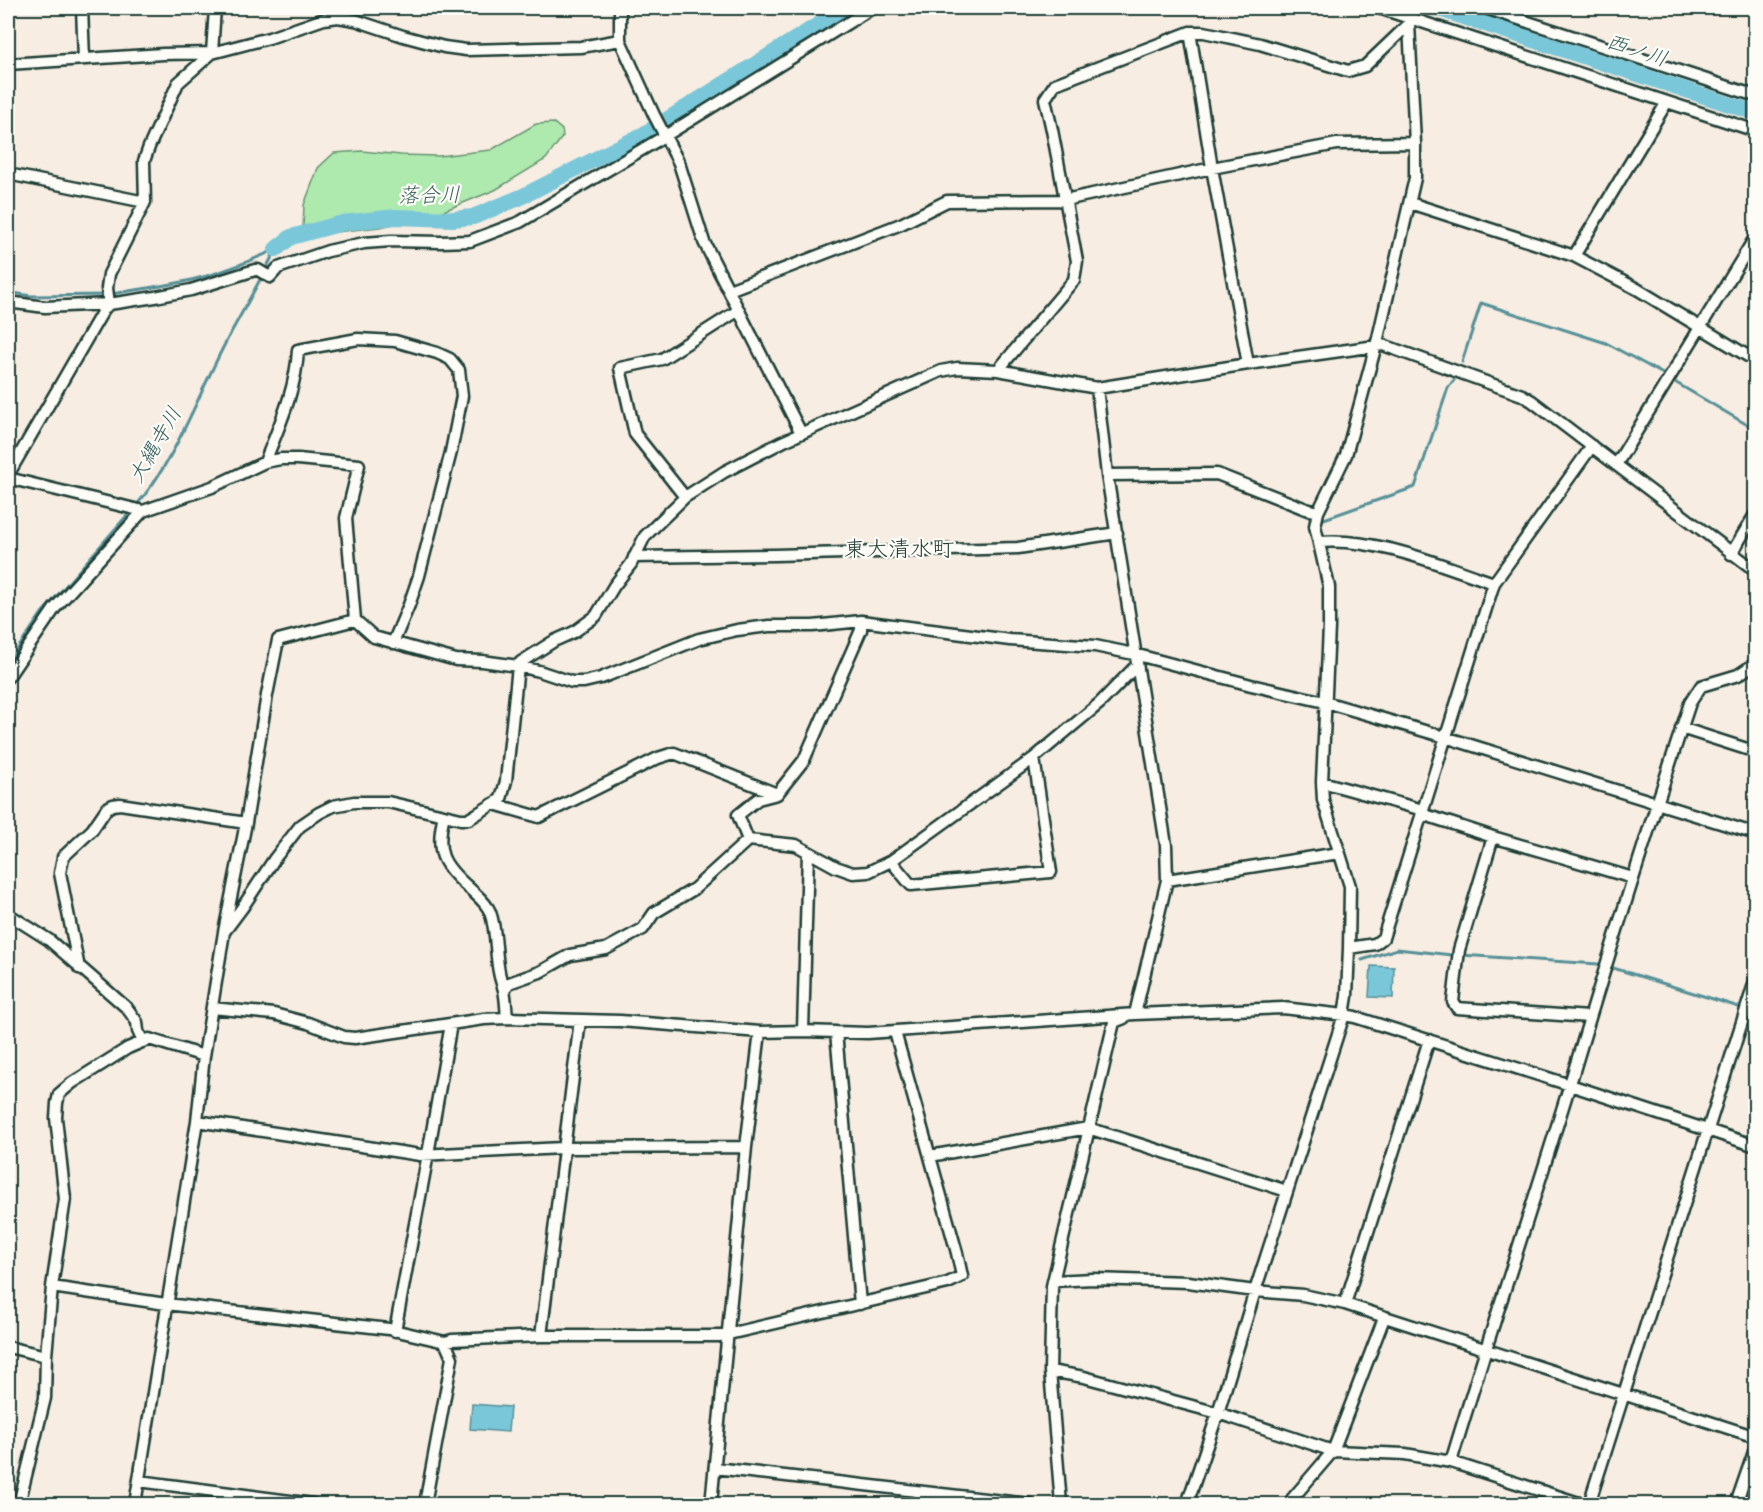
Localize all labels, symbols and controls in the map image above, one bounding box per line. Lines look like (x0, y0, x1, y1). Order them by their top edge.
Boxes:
water label: 西ノ川 (1603, 29, 1671, 72)
water label: 落合川 (397, 182, 461, 209)
water label: 大縄寺川 (124, 403, 187, 488)
district label: 東大清水町 (844, 536, 954, 563)

